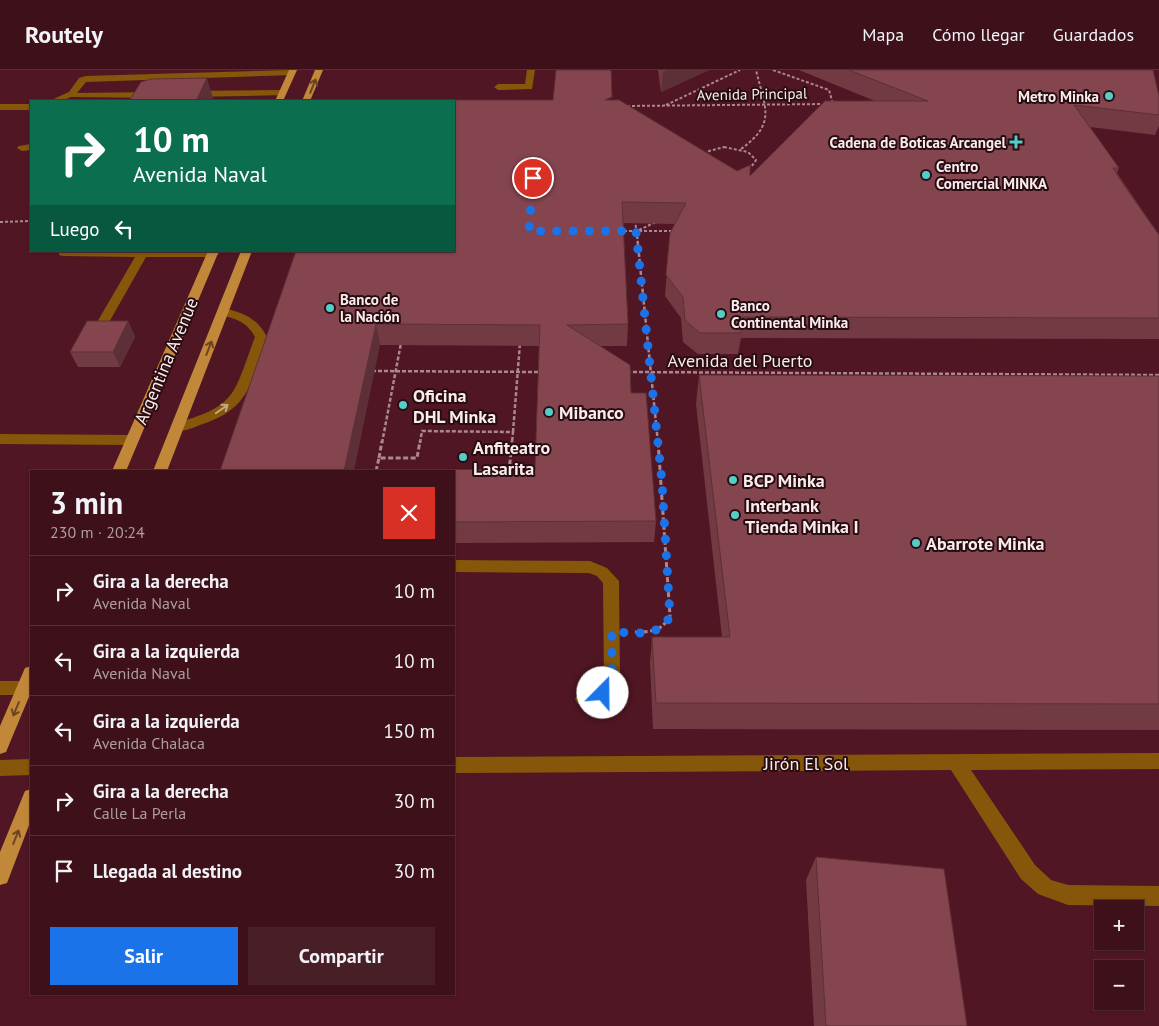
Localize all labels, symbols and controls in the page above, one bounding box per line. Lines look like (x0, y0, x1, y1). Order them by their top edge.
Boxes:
text: Routely (25, 19, 103, 50)
text: Mapa (862, 23, 904, 46)
text: Cómo llegar (932, 23, 1025, 46)
text: Guardados (1053, 23, 1134, 46)
one-way arrow (309, 78, 318, 93)
street label: Avenida Principal (697, 84, 808, 104)
place label: Metro Minka (1018, 87, 1099, 106)
marker: Metro Minka (1103, 90, 1115, 102)
text: 10 m (133, 116, 210, 162)
icon: right (50, 120, 115, 185)
place label: Cadena de Boticas Arcangel (830, 133, 1007, 152)
marker: Cadena de Boticas Arcangel (1010, 136, 1022, 148)
pin (512, 157, 554, 199)
place label: Centro Comercial MINKA (936, 157, 1048, 193)
text: Avenida Naval (133, 160, 267, 188)
icon: arrive (519, 164, 547, 192)
marker: Centro Comercial MINKA (920, 169, 932, 181)
icon: left (110, 215, 138, 243)
text: Luego (50, 217, 100, 241)
place label: Banco de la Nación (340, 290, 400, 326)
street label: Argentina Avenue (129, 294, 203, 428)
place label: Banco Continental Minka (731, 296, 848, 332)
marker: Banco de la Nación (324, 302, 336, 314)
marker: Banco Continental Minka (715, 308, 727, 320)
one-way arrow (205, 341, 214, 356)
street label: Avenida del Puerto (668, 349, 813, 372)
place label: Oficina DHL Minka (413, 384, 496, 428)
marker: Oficina DHL Minka (397, 399, 409, 411)
place label: Mibanco (559, 401, 624, 424)
one-way arrow (215, 404, 229, 414)
marker: Mibanco (543, 406, 555, 418)
place label: Anfiteatro Lasarita (473, 436, 551, 480)
marker: Anfiteatro Lasarita (457, 451, 469, 463)
place label: BCP Minka (743, 469, 825, 492)
marker: BCP Minka (727, 474, 739, 486)
text: 3 min (50, 483, 123, 522)
button: close (383, 487, 435, 539)
place label: Interbank Tienda Minka I (745, 494, 859, 538)
marker: Interbank Tienda Minka I (729, 509, 741, 521)
text: 230 m · 20:24 (50, 522, 145, 542)
place label: Abarrote Minka (926, 532, 1045, 555)
marker: Abarrote Minka (910, 537, 922, 549)
text: Gira a la derecha (93, 569, 229, 593)
icon: right (50, 577, 78, 605)
text: 10 m (394, 579, 435, 603)
text: Avenida Naval (93, 593, 190, 613)
text: Gira a la izquierda (93, 639, 240, 663)
icon: left (50, 647, 78, 675)
text: 10 m (394, 649, 435, 673)
text: Avenida Naval (93, 663, 190, 683)
position arrow (576, 666, 628, 718)
one-way arrow (10, 701, 20, 716)
text: Gira a la izquierda (93, 709, 240, 733)
icon: left (50, 717, 78, 745)
text: 150 m (383, 719, 435, 743)
text: Avenida Chalaca (93, 733, 205, 753)
street label: Jirón El Sol (763, 752, 849, 775)
text: Gira a la derecha (93, 779, 229, 803)
icon: right (50, 787, 78, 815)
text: 30 m (394, 789, 435, 813)
text: Calle La Perla (93, 803, 186, 823)
one-way arrow (12, 829, 21, 844)
icon: arrive (50, 857, 78, 885)
text: Llegada al destino (93, 859, 242, 883)
text: 30 m (394, 859, 435, 883)
map controls (1094, 900, 1144, 1010)
button: + (1094, 900, 1144, 950)
button: Salir (50, 927, 238, 985)
button: Compartir (248, 927, 435, 985)
button: − (1094, 960, 1144, 1010)

